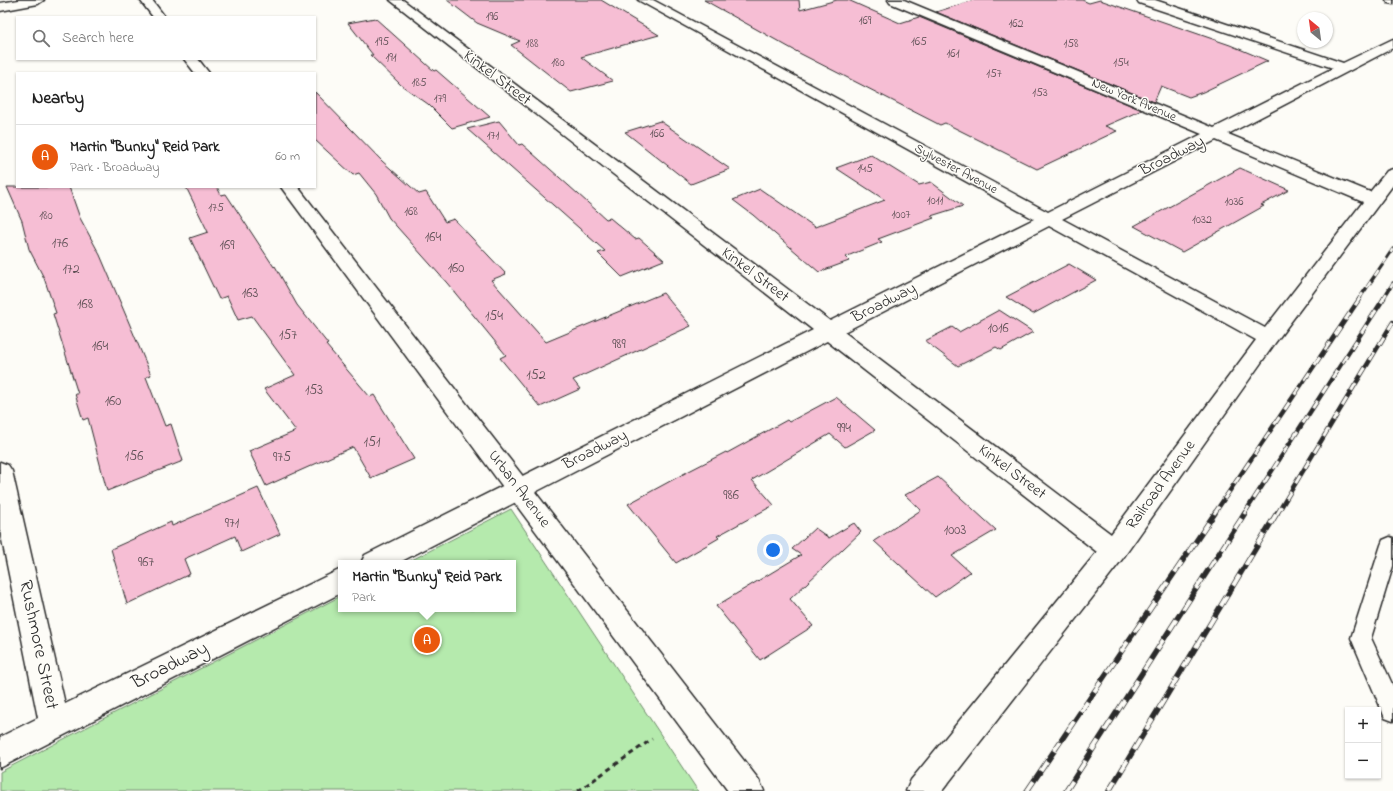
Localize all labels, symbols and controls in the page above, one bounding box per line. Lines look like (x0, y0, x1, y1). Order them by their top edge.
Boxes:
house number: 196 (486, 8, 499, 26)
house number: 169 (859, 12, 872, 30)
north arrow (1297, 12, 1333, 48)
house number: 162 (1008, 15, 1024, 33)
search box (16, 16, 316, 60)
icon: search (30, 27, 52, 49)
text: Search here (62, 27, 134, 49)
house number: 195 (375, 33, 389, 51)
house number: 165 (911, 33, 927, 51)
house number: 188 (526, 35, 539, 53)
house number: 158 (1063, 35, 1079, 53)
street label: Kinkel Street (458, 44, 537, 112)
house number: 161 (947, 45, 960, 63)
house number: 191 (385, 49, 397, 67)
house number: 180 (551, 54, 565, 72)
house number: 154 (1113, 54, 1129, 72)
house number: 157 (986, 65, 1002, 83)
house number: 185 (411, 74, 427, 92)
street label: New York Avenue (1089, 74, 1180, 127)
house number: 153 (1032, 84, 1048, 102)
text: Nearby (32, 86, 84, 111)
house number: 179 (434, 90, 447, 108)
house number: 166 (650, 125, 665, 143)
house number: 171 (487, 127, 499, 145)
street label: Broadway (1135, 129, 1209, 183)
text: Martin "Bunky" Reid Park (70, 136, 219, 158)
street label: Sylvester Avenue (910, 139, 1001, 200)
text: A (41, 147, 49, 166)
text: 60 m (275, 147, 300, 166)
text: Park · Broadway (70, 158, 159, 177)
house number: 145 (857, 160, 873, 178)
house number: 1011 (927, 192, 943, 210)
house number: 1036 (1224, 193, 1244, 211)
house number: 175 (208, 199, 224, 217)
house number: 168 (404, 203, 418, 221)
house number: 1007 (891, 206, 911, 224)
house number: 180 (39, 207, 53, 225)
house number: 1032 (1192, 211, 1212, 229)
house number: 164 (425, 227, 441, 248)
house number: 176 (52, 233, 68, 254)
house number: 169 (220, 235, 235, 256)
street label: Kinkel Street (716, 241, 795, 309)
house number: 160 (448, 258, 464, 279)
house number: 172 (62, 259, 80, 280)
street label: Broadway (847, 276, 921, 330)
house number: 163 (242, 283, 258, 304)
house number: 168 (77, 294, 93, 315)
house number: 154 (485, 306, 503, 327)
house number: 1016 (987, 318, 1009, 339)
house number: 157 (279, 325, 297, 346)
house number: 989 (612, 334, 627, 355)
house number: 164 (92, 336, 108, 357)
house number: 152 (526, 365, 546, 386)
house number: 153 (305, 380, 323, 401)
house number: 160 (105, 391, 121, 412)
house number: 994 (837, 418, 851, 439)
street label: Broadway (558, 423, 632, 477)
house number: 151 (364, 432, 381, 453)
street label: Railroad Avenue (1120, 434, 1202, 535)
street label: Kinkel Street (973, 438, 1052, 506)
street label: Urban Avenue (482, 445, 557, 534)
house number: 156 (125, 446, 143, 467)
house number: 975 (273, 447, 291, 468)
house number: 986 (723, 485, 739, 506)
house number: 971 (225, 513, 240, 534)
house number: 1003 (944, 520, 966, 541)
your location (763, 540, 783, 560)
house number: 967 (138, 552, 154, 573)
popup (338, 560, 516, 612)
text: Martin "Bunky" Reid Park (352, 566, 502, 588)
street label: Rushmore Street (11, 578, 65, 713)
text: Park (352, 588, 376, 607)
pin: A (414, 625, 440, 655)
street label: Broadway (126, 635, 213, 698)
map controls (1345, 707, 1381, 779)
button: + (1345, 707, 1381, 743)
button: − (1345, 743, 1381, 779)

